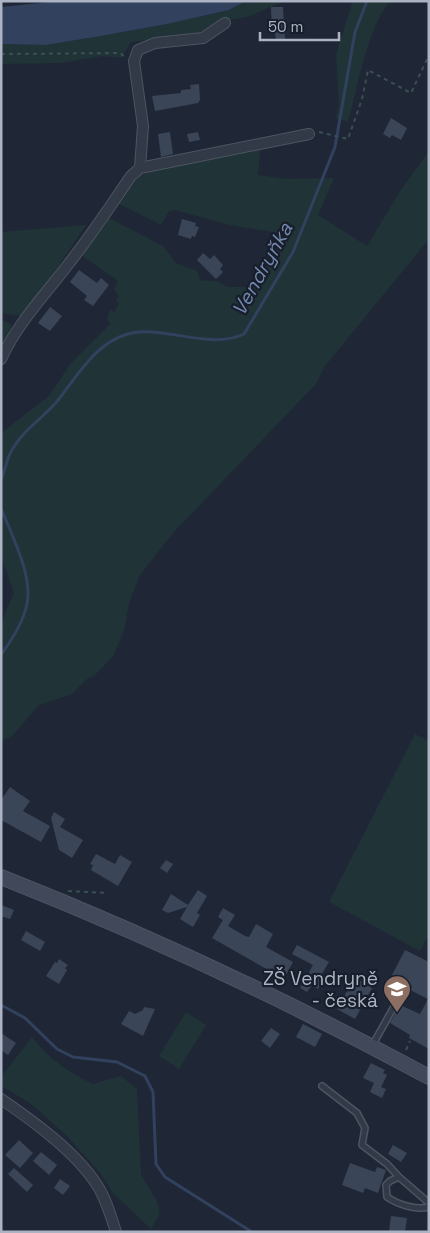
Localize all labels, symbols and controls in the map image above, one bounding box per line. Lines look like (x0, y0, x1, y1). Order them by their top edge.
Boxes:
scale bar (260, 10, 339, 42)
text: 50 m (268, 17, 303, 36)
water label: Vendryňka (226, 217, 299, 320)
place label: ZŠ Vendryně - česká (263, 966, 378, 1013)
school or university icon: ZŠ Vendryně - česká (382, 974, 412, 1013)

